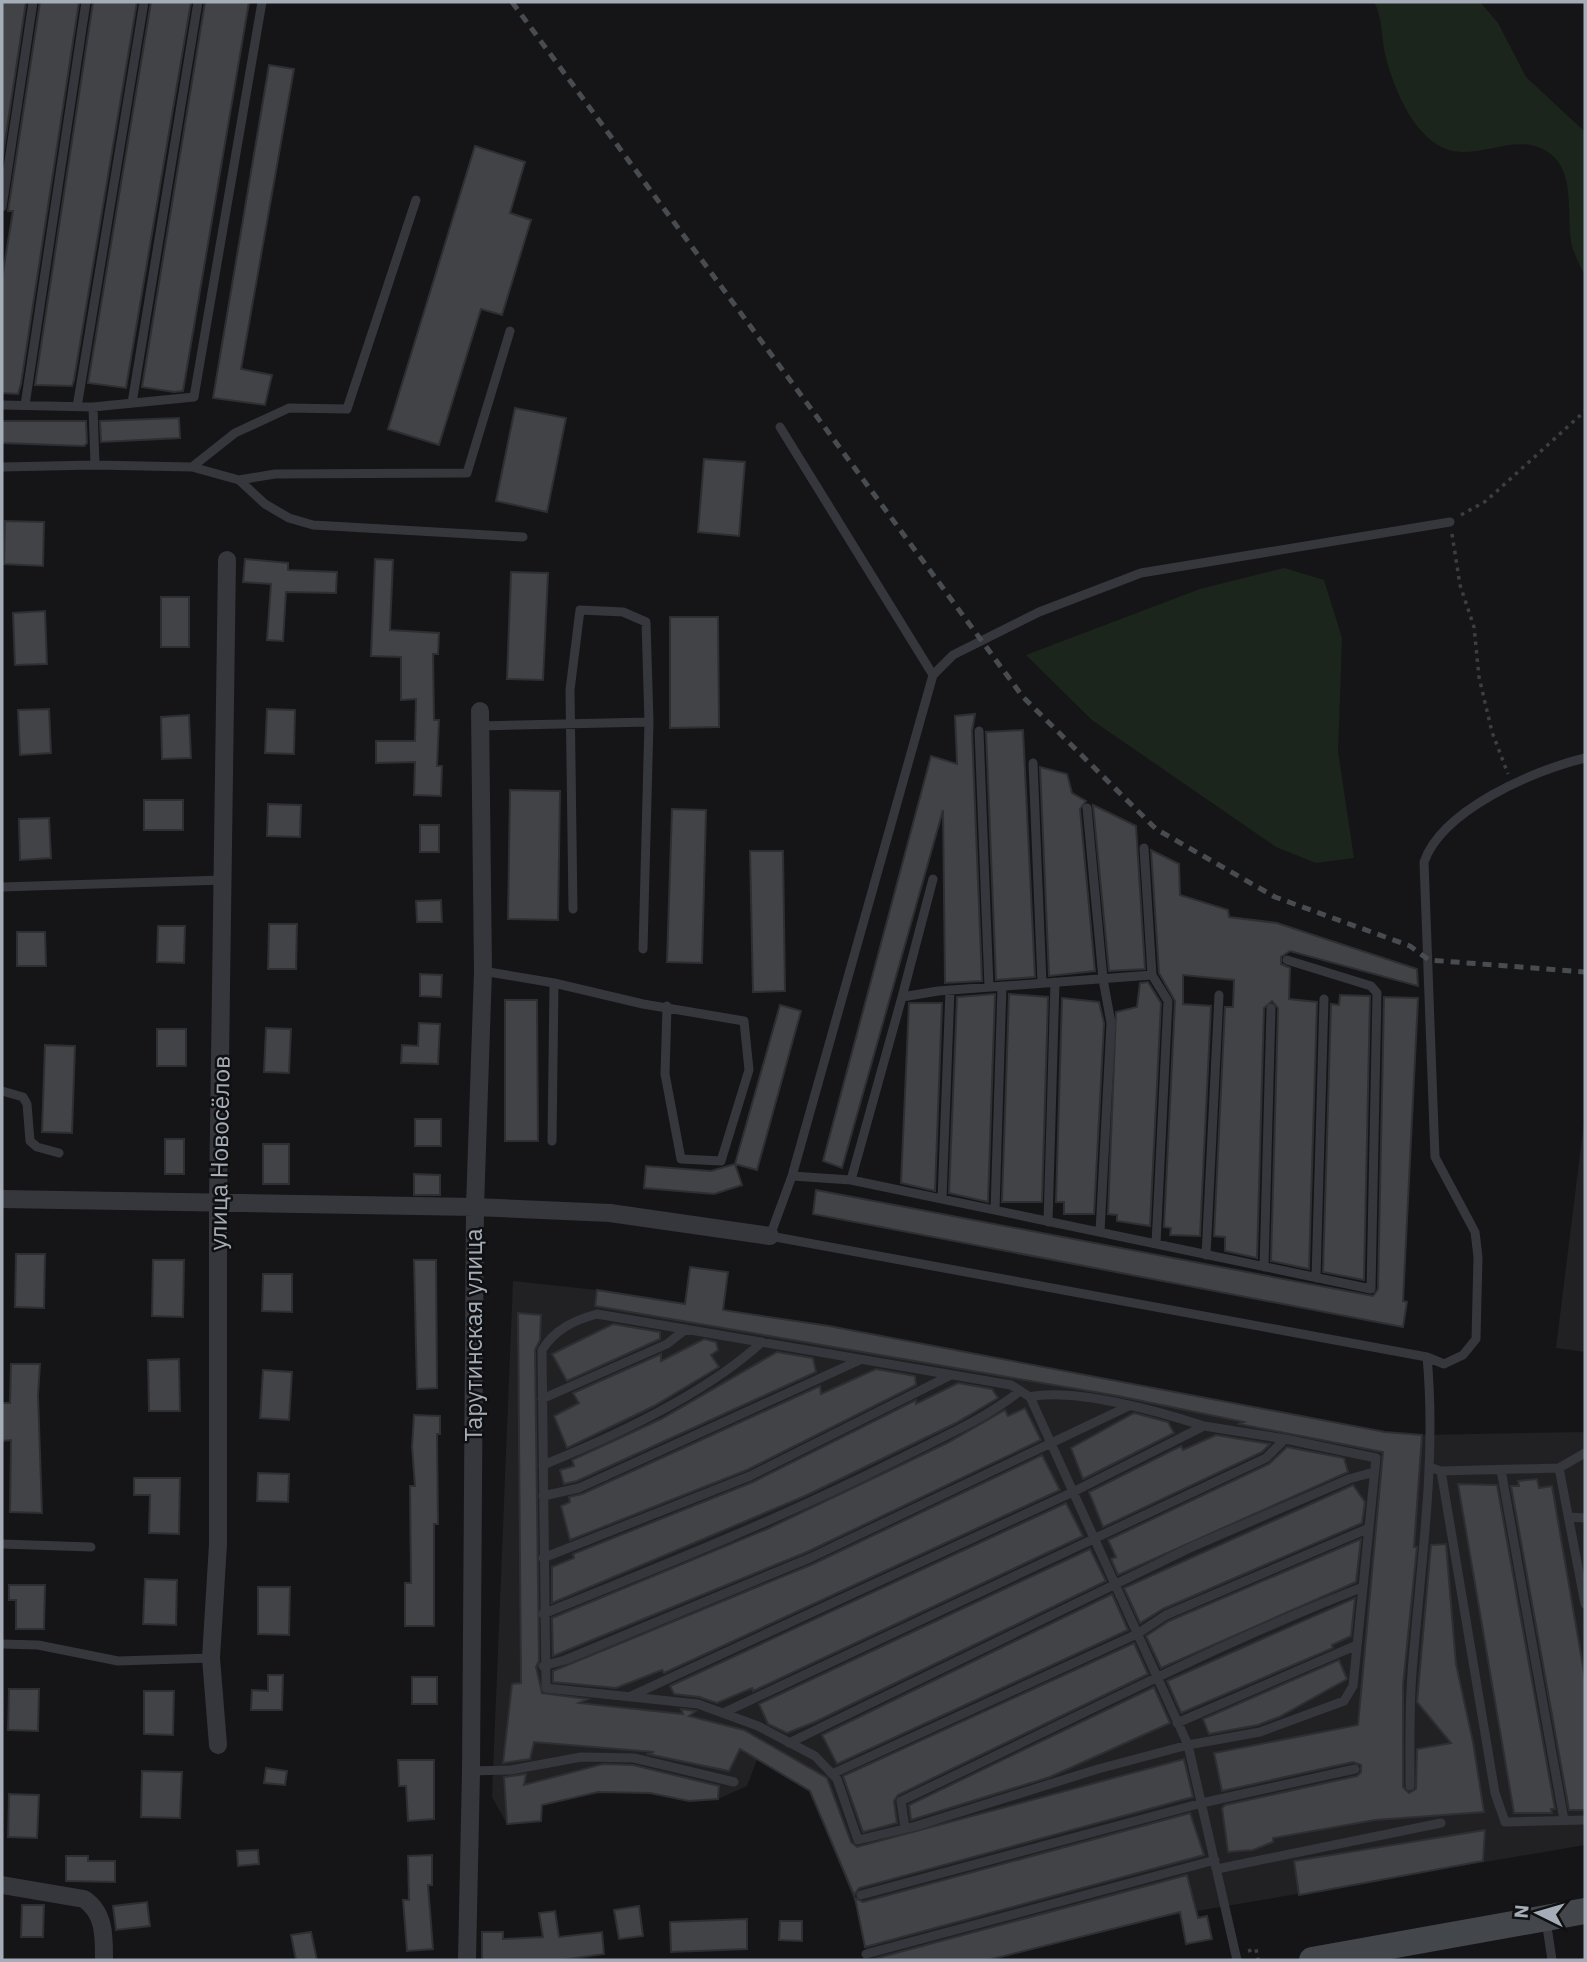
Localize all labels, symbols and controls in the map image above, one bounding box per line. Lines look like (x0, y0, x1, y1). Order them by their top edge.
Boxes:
street label: улица Новосёлов (201, 1055, 237, 1251)
street label: Тарутинская улица (457, 1228, 489, 1442)
north arrow (1503, 1878, 1573, 1948)
text: N (1509, 1904, 1534, 1919)

